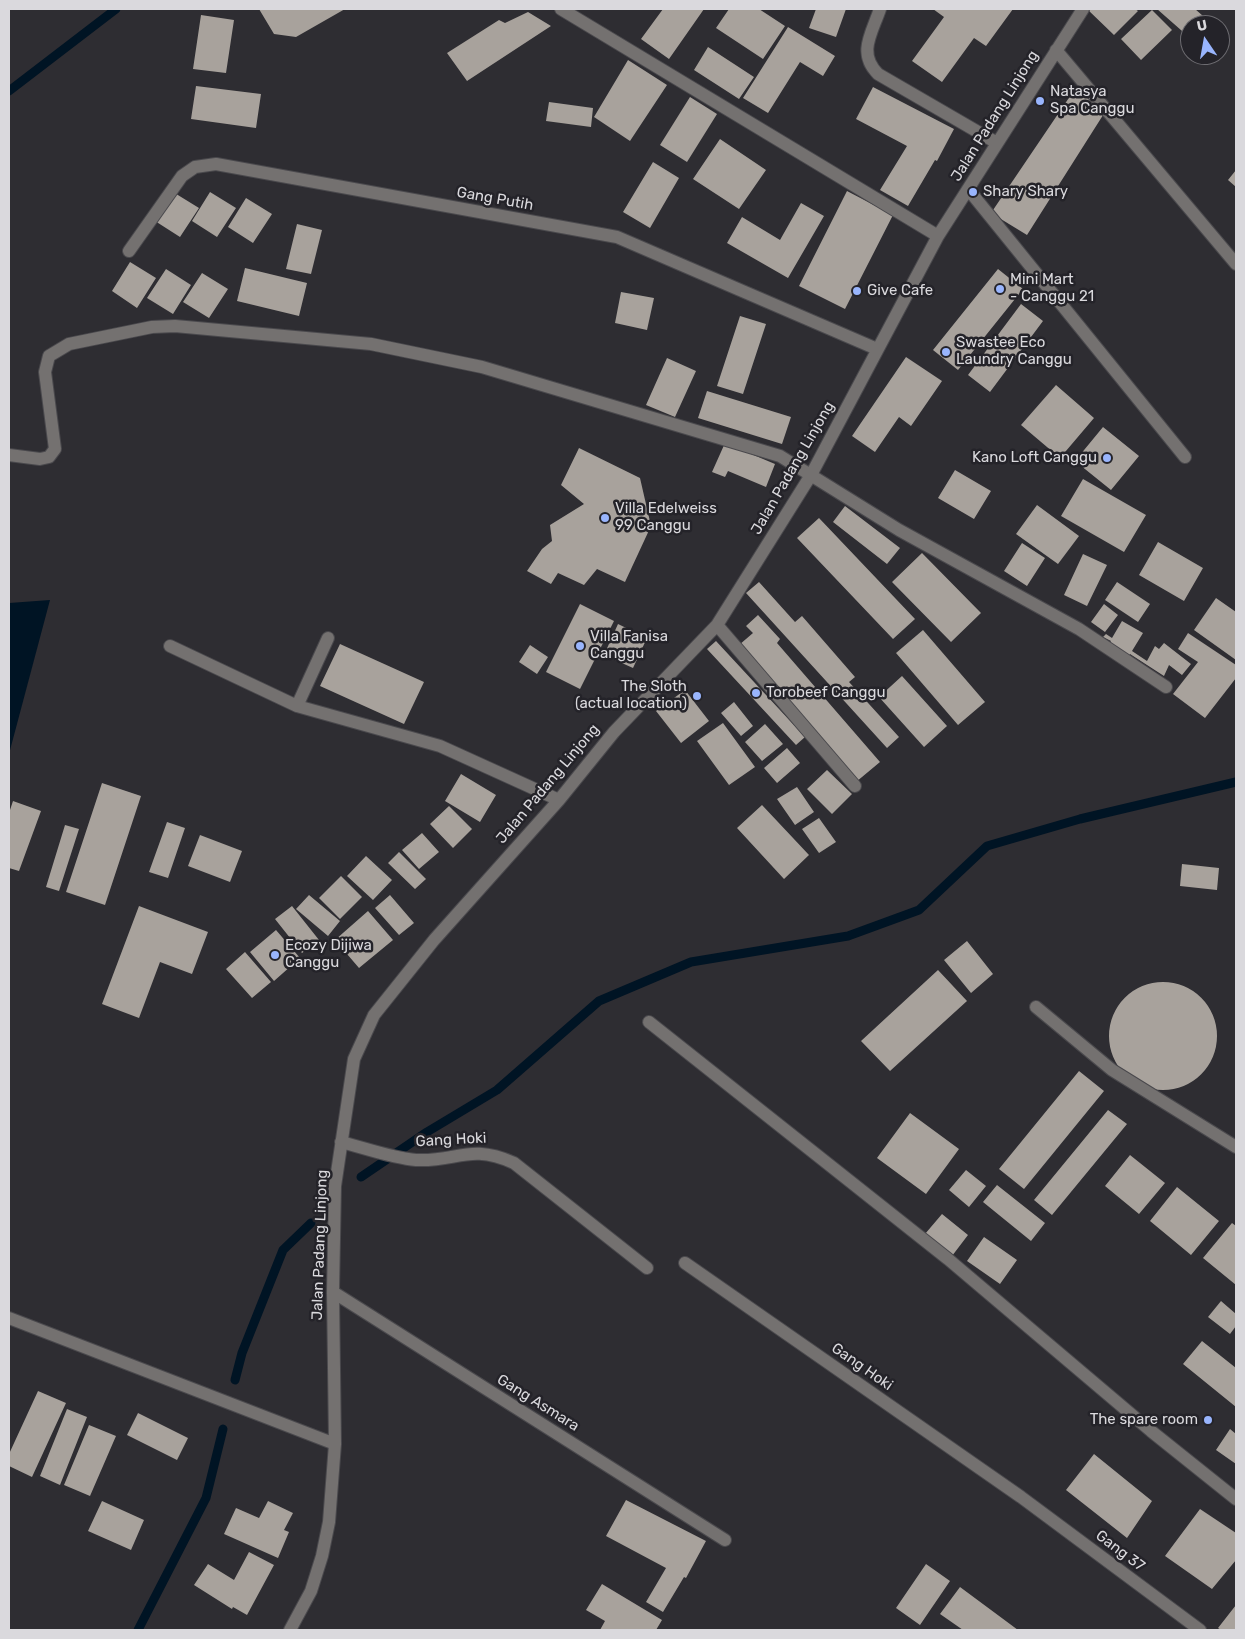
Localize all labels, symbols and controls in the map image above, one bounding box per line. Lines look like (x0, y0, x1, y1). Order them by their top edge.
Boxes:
north arrow (1180, 15, 1230, 65)
text: U (1195, 16, 1209, 35)
street label: Jalan Padang Linjong (947, 47, 1043, 185)
place label: Natasya Spa Canggu (1050, 83, 1135, 118)
marker: Natasya Spa Canggu (1034, 95, 1046, 107)
street label: Gang Putih (455, 183, 535, 215)
place label: Shary Shary (983, 183, 1068, 201)
marker: Shary Shary (967, 186, 979, 198)
place label: Mini Mart - Canggu 21 (1010, 271, 1094, 306)
place label: Give Cafe (867, 282, 933, 300)
marker: Mini Mart - Canggu 21 (994, 283, 1006, 295)
marker: Give Cafe (851, 285, 863, 297)
place label: Swastee Eco Laundry Canggu (956, 334, 1072, 369)
marker: Swastee Eco Laundry Canggu (940, 346, 952, 358)
street label: Jalan Padang Linjong (748, 398, 838, 538)
place label: Kano Loft Canggu (972, 449, 1097, 467)
marker: Kano Loft Canggu (1101, 452, 1113, 464)
place label: Villa Edelweiss 99 Canggu (615, 500, 717, 535)
marker: Villa Edelweiss 99 Canggu (599, 512, 611, 524)
place label: Villa Fanisa Canggu (590, 628, 668, 663)
marker: Villa Fanisa Canggu (574, 640, 586, 652)
place label: The Sloth (actual location) (575, 678, 687, 713)
place label: Torobeef Canggu (766, 684, 885, 702)
marker: Torobeef Canggu (750, 687, 762, 699)
marker: The Sloth (actual location) (691, 690, 703, 702)
street label: Jalan Padang Linjong (493, 720, 603, 848)
place label: Ecozy Dijiwa Canggu (285, 937, 372, 972)
marker: Ecozy Dijiwa Canggu (269, 949, 281, 961)
street label: Gang Hoki (415, 1129, 487, 1151)
street label: Jalan Padang Linjong (308, 1169, 332, 1321)
street label: Gang Hoki (828, 1339, 896, 1395)
street label: Gang Asmara (494, 1371, 582, 1435)
place label: The spare room (1090, 1411, 1198, 1429)
marker: The spare room (1202, 1414, 1214, 1426)
street label: Gang 37 (1092, 1527, 1148, 1575)

